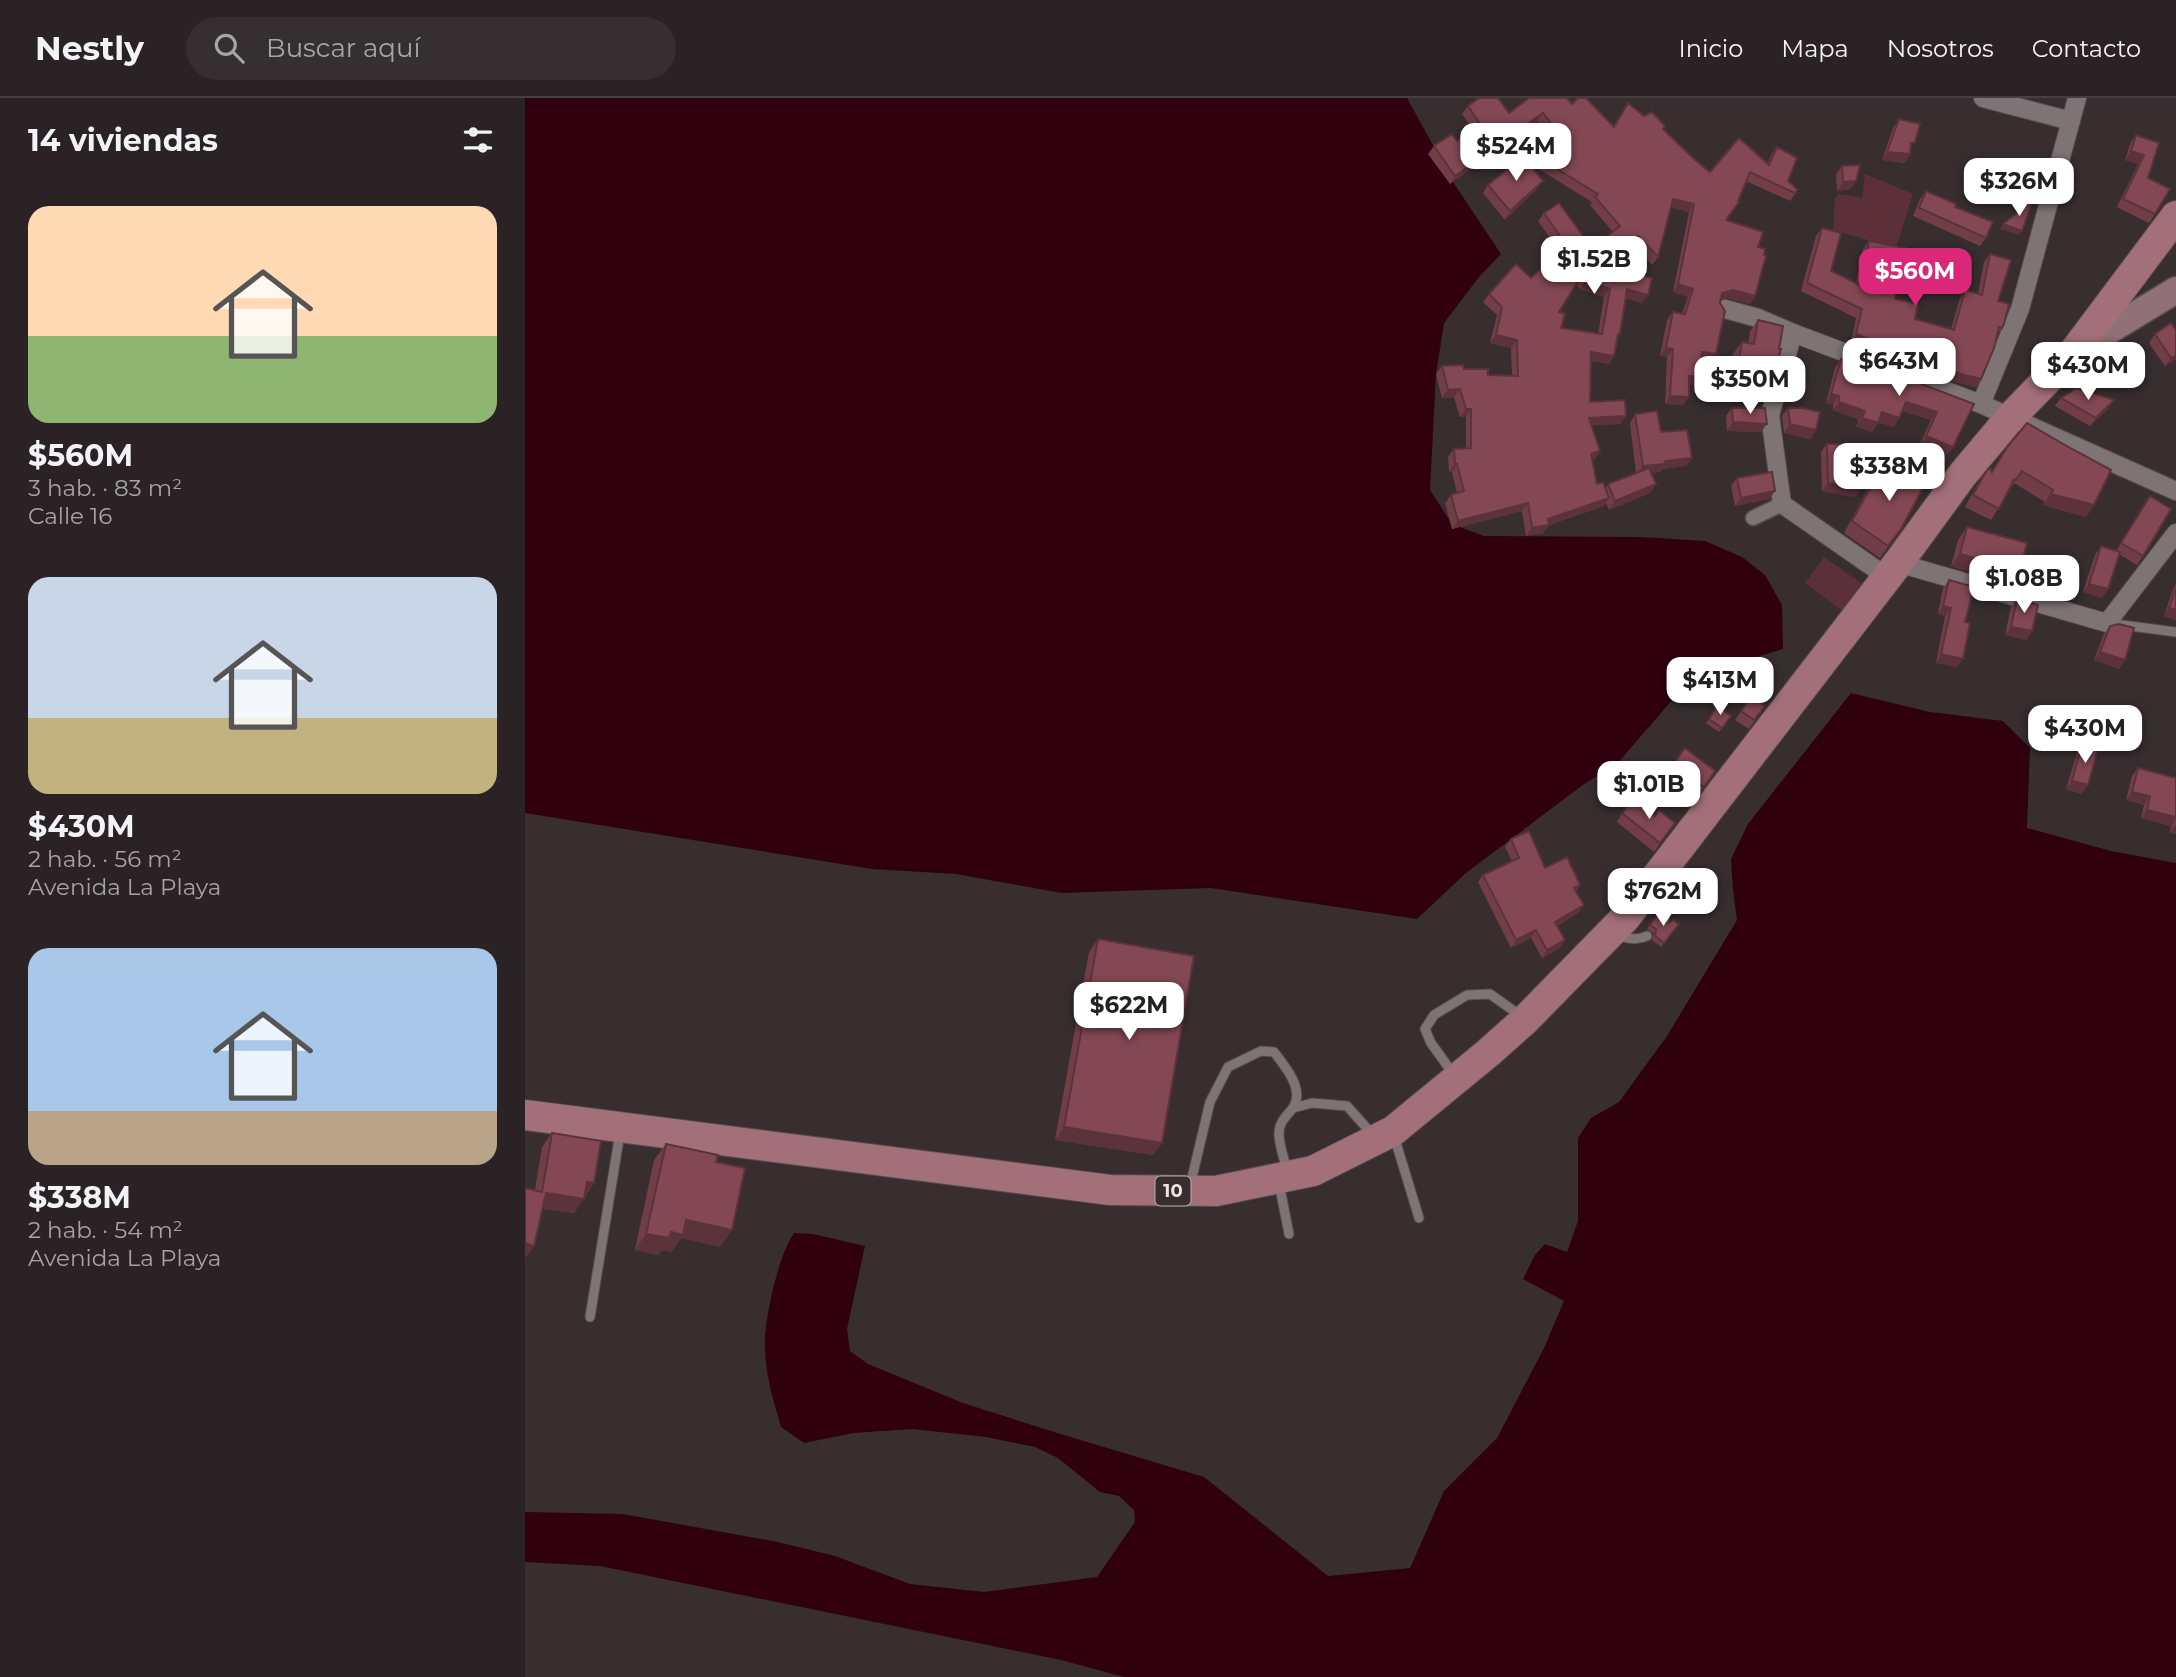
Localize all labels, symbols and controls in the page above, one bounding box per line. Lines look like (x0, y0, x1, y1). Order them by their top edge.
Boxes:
search box (186, 17, 676, 80)
text: Nestly (35, 28, 144, 68)
icon: search (210, 29, 248, 67)
text: Buscar aquí (266, 32, 420, 64)
text: Inicio (1678, 34, 1743, 63)
text: Mapa (1781, 34, 1849, 63)
text: Nosotros (1887, 34, 1994, 63)
text: Contacto (2032, 34, 2141, 63)
icon: filters (459, 121, 497, 159)
text: 14 viviendas (28, 122, 218, 159)
pin: $524M (1467, 123, 1565, 183)
text: $524M (1476, 132, 1556, 160)
pin: $326M (1970, 158, 2068, 218)
text: $326M (1980, 167, 2058, 195)
pin: $1.52B (1537, 236, 1651, 296)
text: $1.52B (1557, 245, 1631, 273)
pin: $560M (1866, 248, 1964, 308)
icon: home (200, 251, 326, 377)
text: $560M (1875, 257, 1955, 285)
pin: $643M (1850, 338, 1948, 398)
pin: $430M (2039, 342, 2137, 402)
text: $643M (1859, 347, 1939, 375)
text: $430M (2047, 351, 2129, 379)
pin: $350M (1701, 356, 1799, 416)
text: $350M (1710, 365, 1790, 393)
text: $560M (28, 437, 133, 474)
pin: $338M (1840, 444, 1938, 503)
text: $338M (1850, 452, 1928, 480)
text: 3 hab. · 83 m² (28, 474, 182, 502)
text: Calle 16 (28, 502, 112, 530)
pin: $1.08B (1967, 556, 2081, 615)
text: $1.08B (1985, 564, 2063, 592)
icon: home (200, 622, 326, 748)
pin: $413M (1671, 658, 1769, 717)
text: $413M (1683, 666, 1757, 694)
pin: $430M (2036, 706, 2134, 765)
text: $430M (2044, 714, 2126, 742)
pin: $1.01B (1592, 762, 1706, 821)
text: $1.01B (1613, 770, 1685, 798)
text: $430M (28, 808, 135, 845)
text: 2 hab. · 56 m² (28, 845, 182, 873)
pin: $762M (1614, 868, 1712, 928)
text: Avenida La Playa (28, 873, 221, 901)
text: $762M (1624, 877, 1702, 905)
pin: $622M (1080, 982, 1178, 1042)
text: $622M (1090, 991, 1168, 1019)
icon: home (200, 993, 326, 1119)
road number: 10 (1155, 1176, 1191, 1206)
text: $338M (28, 1179, 131, 1216)
text: 2 hab. · 54 m² (28, 1216, 183, 1244)
text: Avenida La Playa (28, 1244, 221, 1272)

